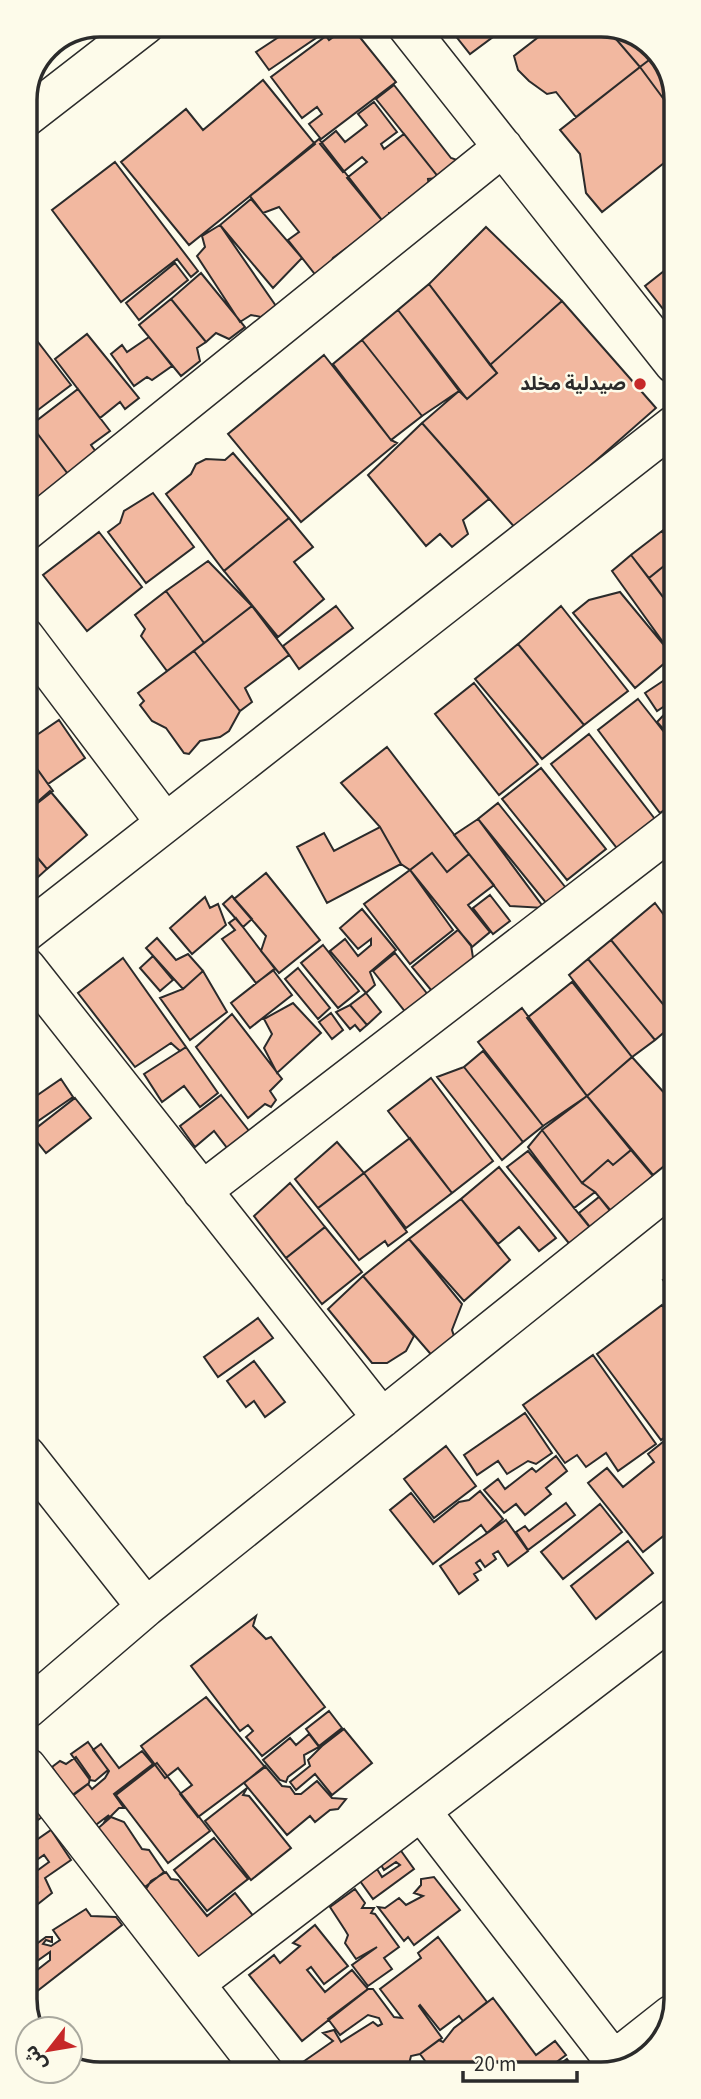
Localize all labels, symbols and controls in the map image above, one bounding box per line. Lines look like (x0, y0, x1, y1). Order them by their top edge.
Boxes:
place label: صيدلية مخلد (520, 371, 626, 398)
marker: صيدلية مخلد (632, 376, 648, 392)
north arrow (14, 2015, 84, 2085)
scale bar (463, 2039, 577, 2084)
text: ش (17, 2040, 54, 2076)
text: 20 m (474, 2049, 516, 2079)

